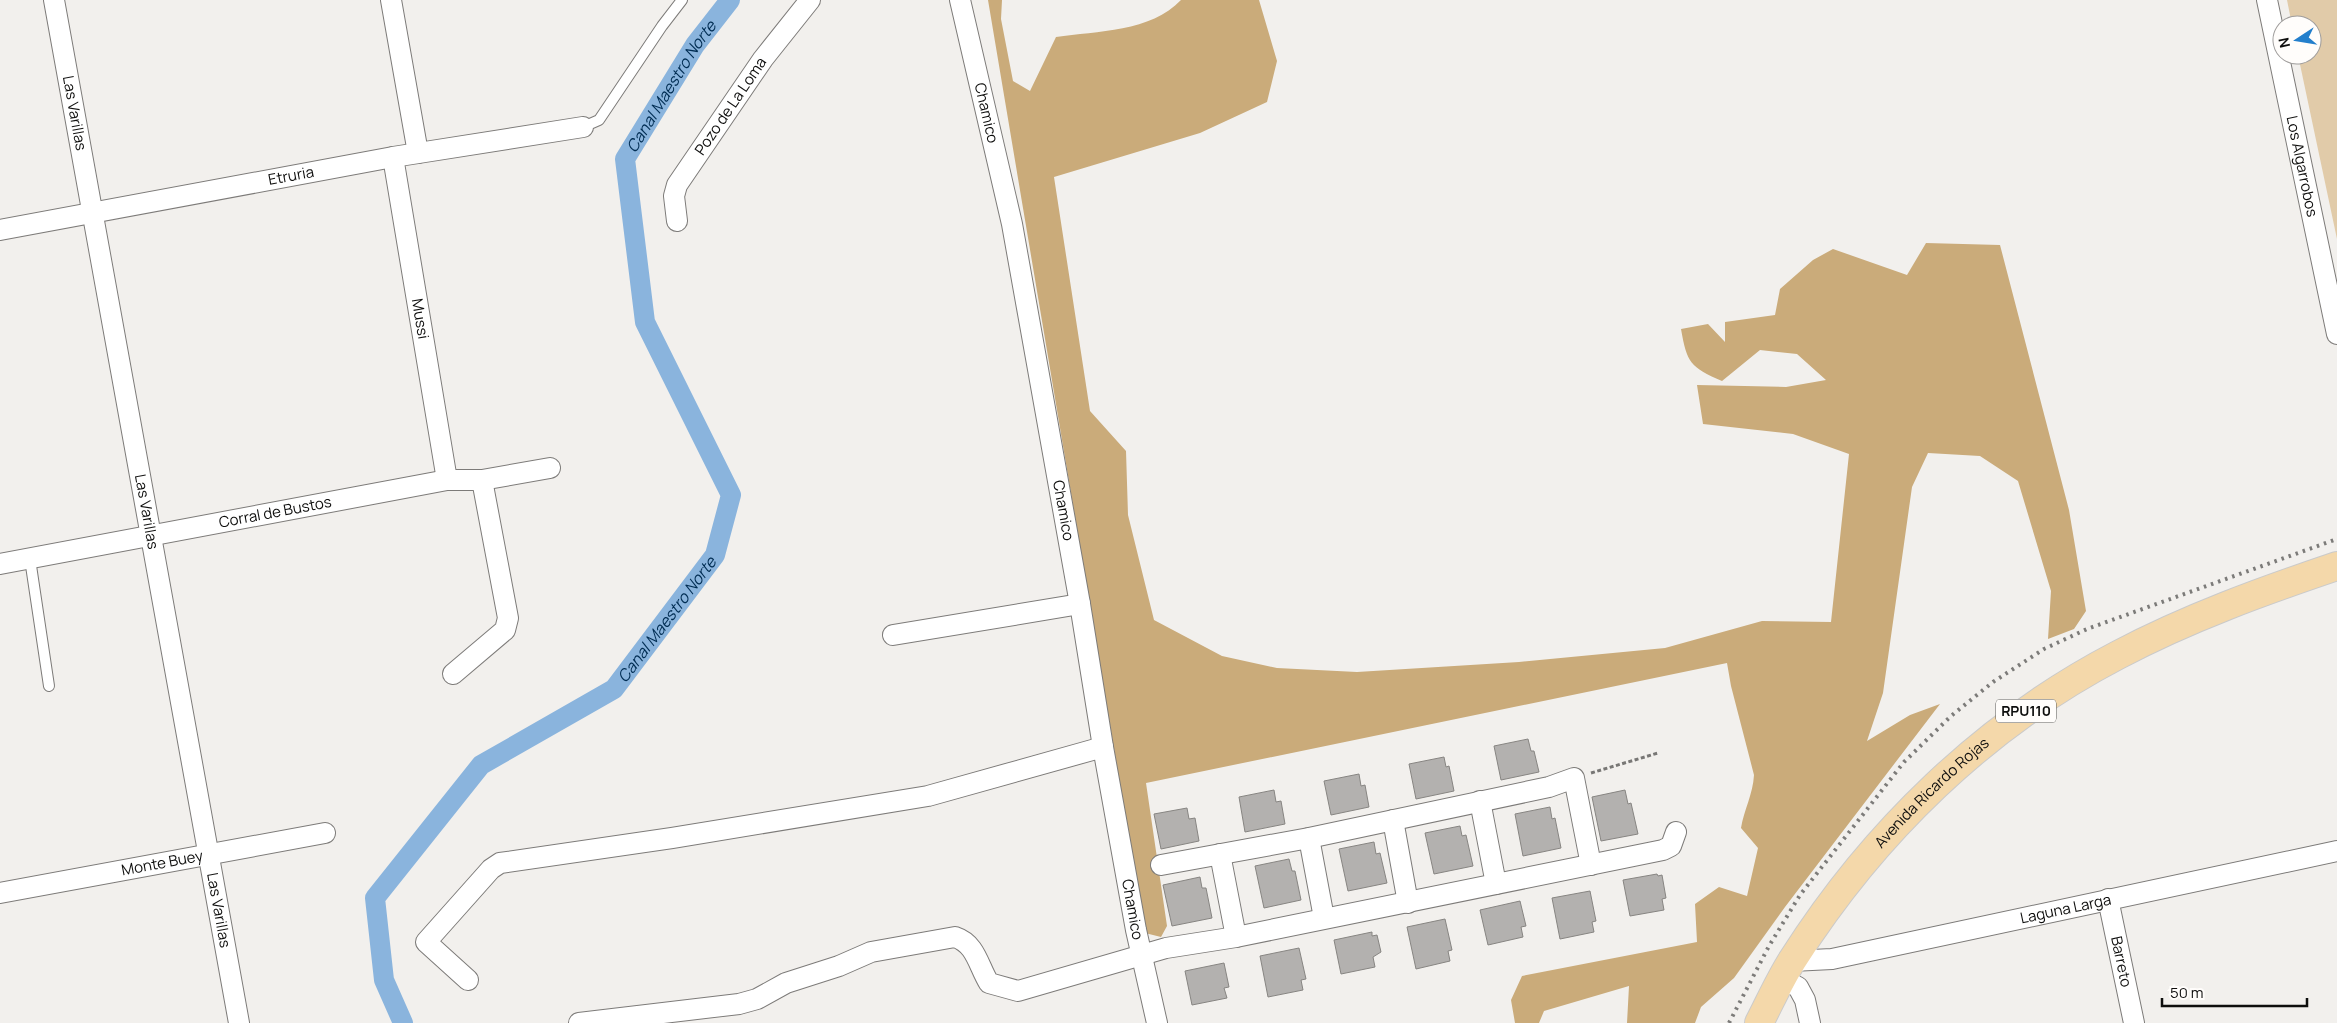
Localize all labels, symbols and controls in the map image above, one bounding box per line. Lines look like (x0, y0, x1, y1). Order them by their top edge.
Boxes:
water label: Canal Maestro Norte (621, 15, 722, 156)
north arrow (2272, 15, 2322, 65)
text: N (2273, 36, 2294, 50)
street label: Pozo de La Loma (690, 53, 771, 159)
street label: Las Varillas (58, 74, 92, 152)
street label: Chamico (970, 81, 1004, 145)
street label: Los Algarrobos (2282, 114, 2323, 219)
street label: Etruria (266, 161, 316, 190)
street label: Mussi (407, 297, 434, 341)
street label: Las Varillas (130, 472, 164, 551)
street label: Chamico (1048, 478, 1080, 543)
street label: Corral de Bustos (217, 491, 333, 533)
water label: Canal Maestro Norte (612, 551, 722, 687)
road number: RPU110 (1996, 699, 2056, 722)
street label: Avenida Ricardo Rojas (1870, 732, 1993, 852)
street label: Monte Buey (120, 845, 205, 880)
street label: Las Varillas (202, 871, 236, 949)
street label: Chamico (1117, 877, 1149, 942)
street label: Laguna Larga (2018, 889, 2113, 928)
street label: Barreto (2106, 934, 2137, 989)
scale bar (2162, 976, 2307, 1008)
text: 50 m (2170, 982, 2204, 1003)

